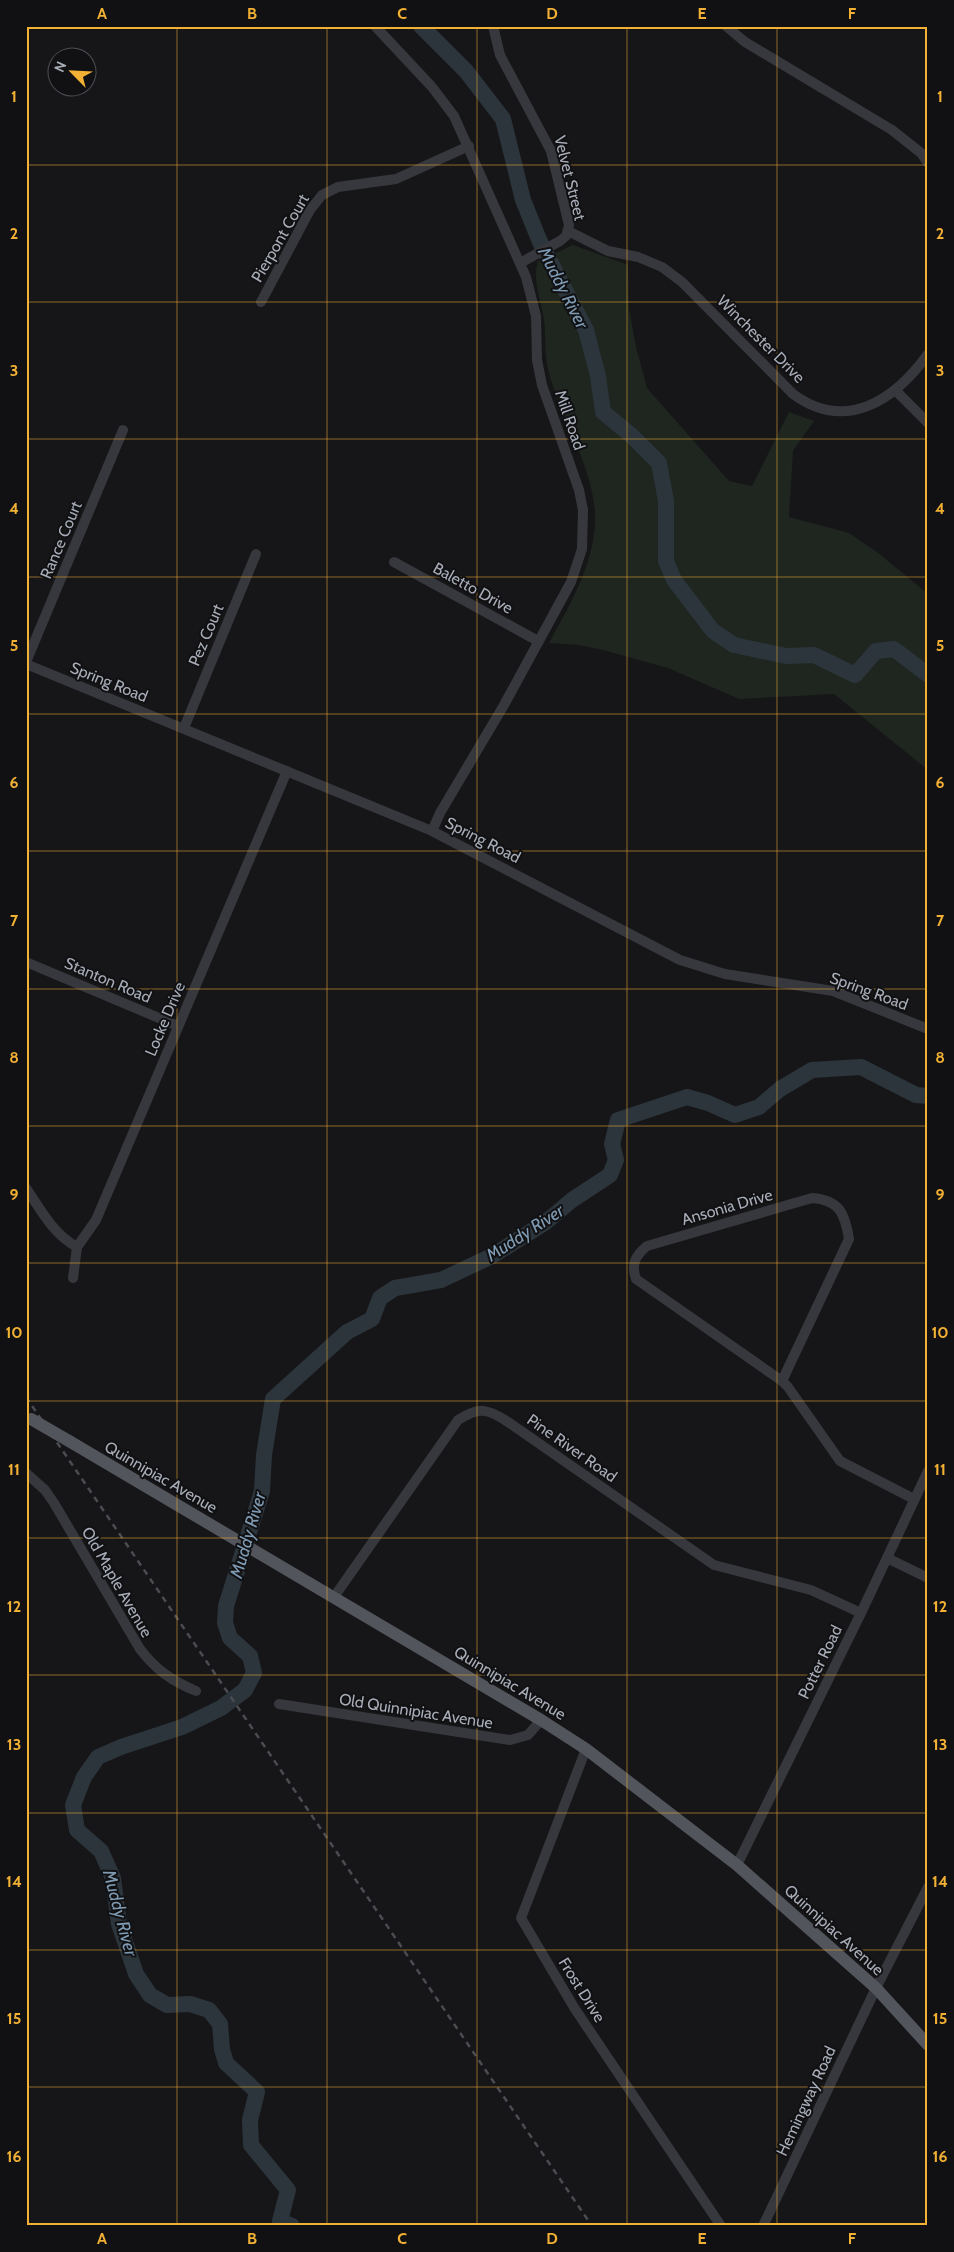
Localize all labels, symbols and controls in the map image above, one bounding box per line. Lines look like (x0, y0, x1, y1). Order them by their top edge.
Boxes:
text: A (97, 4, 107, 23)
text: B (247, 4, 257, 23)
text: C (397, 4, 407, 23)
text: D (546, 4, 558, 23)
text: E (697, 4, 707, 23)
text: F (848, 4, 857, 23)
north arrow (48, 48, 98, 98)
text: N (50, 59, 70, 75)
text: 1 (11, 87, 17, 106)
text: 1 (937, 87, 943, 106)
street label: Velvet Street (550, 134, 590, 223)
street label: Pierpont Court (247, 190, 313, 285)
text: 2 (10, 224, 18, 243)
text: 2 (936, 224, 944, 243)
water label: Muddy River (533, 243, 594, 334)
street label: Winchester Drive (713, 291, 809, 387)
text: 3 (10, 361, 18, 380)
text: 3 (936, 361, 944, 380)
street label: Mill Road (551, 388, 589, 452)
street label: Rance Court (36, 498, 86, 582)
text: 4 (9, 499, 19, 518)
text: 4 (935, 499, 945, 518)
street label: Baletto Drive (430, 558, 516, 618)
street label: Pez Court (184, 601, 228, 669)
text: 5 (10, 636, 18, 655)
text: 5 (936, 636, 944, 655)
street label: Spring Road (68, 658, 150, 706)
text: 6 (10, 773, 19, 792)
text: 6 (936, 773, 945, 792)
street label: Spring Road (442, 813, 524, 867)
text: 7 (10, 911, 19, 930)
text: 7 (936, 911, 945, 930)
street label: Stanton Road (62, 953, 154, 1007)
street label: Spring Road (827, 968, 911, 1014)
street label: Locke Drive (141, 979, 189, 1059)
text: 8 (9, 1048, 19, 1067)
text: 8 (935, 1048, 945, 1067)
text: 9 (10, 1185, 19, 1204)
street label: Ansonia Drive (679, 1185, 775, 1229)
text: 9 (936, 1185, 945, 1204)
water label: Muddy River (481, 1199, 569, 1267)
text: 10 (5, 1323, 23, 1342)
text: 10 (931, 1323, 949, 1342)
street label: Pine River Road (523, 1410, 621, 1486)
street label: Quinnipiac Avenue (101, 1437, 221, 1517)
text: 11 (8, 1460, 20, 1479)
text: 11 (934, 1460, 946, 1479)
water label: Muddy River (225, 1488, 271, 1581)
street label: Old Maple Avenue (78, 1524, 156, 1640)
text: 12 (7, 1597, 21, 1616)
text: 12 (933, 1597, 947, 1616)
street label: Potter Road (794, 1622, 846, 1702)
street label: Quinnipiac Avenue (451, 1642, 569, 1724)
street label: Old Quinnipiac Avenue (338, 1689, 494, 1733)
text: 13 (7, 1735, 21, 1754)
text: 13 (933, 1735, 947, 1754)
water label: Muddy River (98, 1867, 142, 1960)
text: 14 (6, 1872, 22, 1891)
text: 14 (932, 1872, 948, 1891)
street label: Quinnipiac Avenue (780, 1880, 888, 1980)
street label: Frost Drive (555, 1954, 609, 2026)
text: 15 (7, 2009, 21, 2028)
text: 15 (933, 2009, 947, 2028)
street label: Hemingway Road (772, 2043, 840, 2159)
text: 16 (7, 2147, 21, 2166)
text: 16 (933, 2147, 947, 2166)
text: A (97, 2229, 107, 2248)
text: B (247, 2229, 257, 2248)
text: C (397, 2229, 407, 2248)
text: D (546, 2229, 558, 2248)
text: E (697, 2229, 707, 2248)
text: F (848, 2229, 857, 2248)

